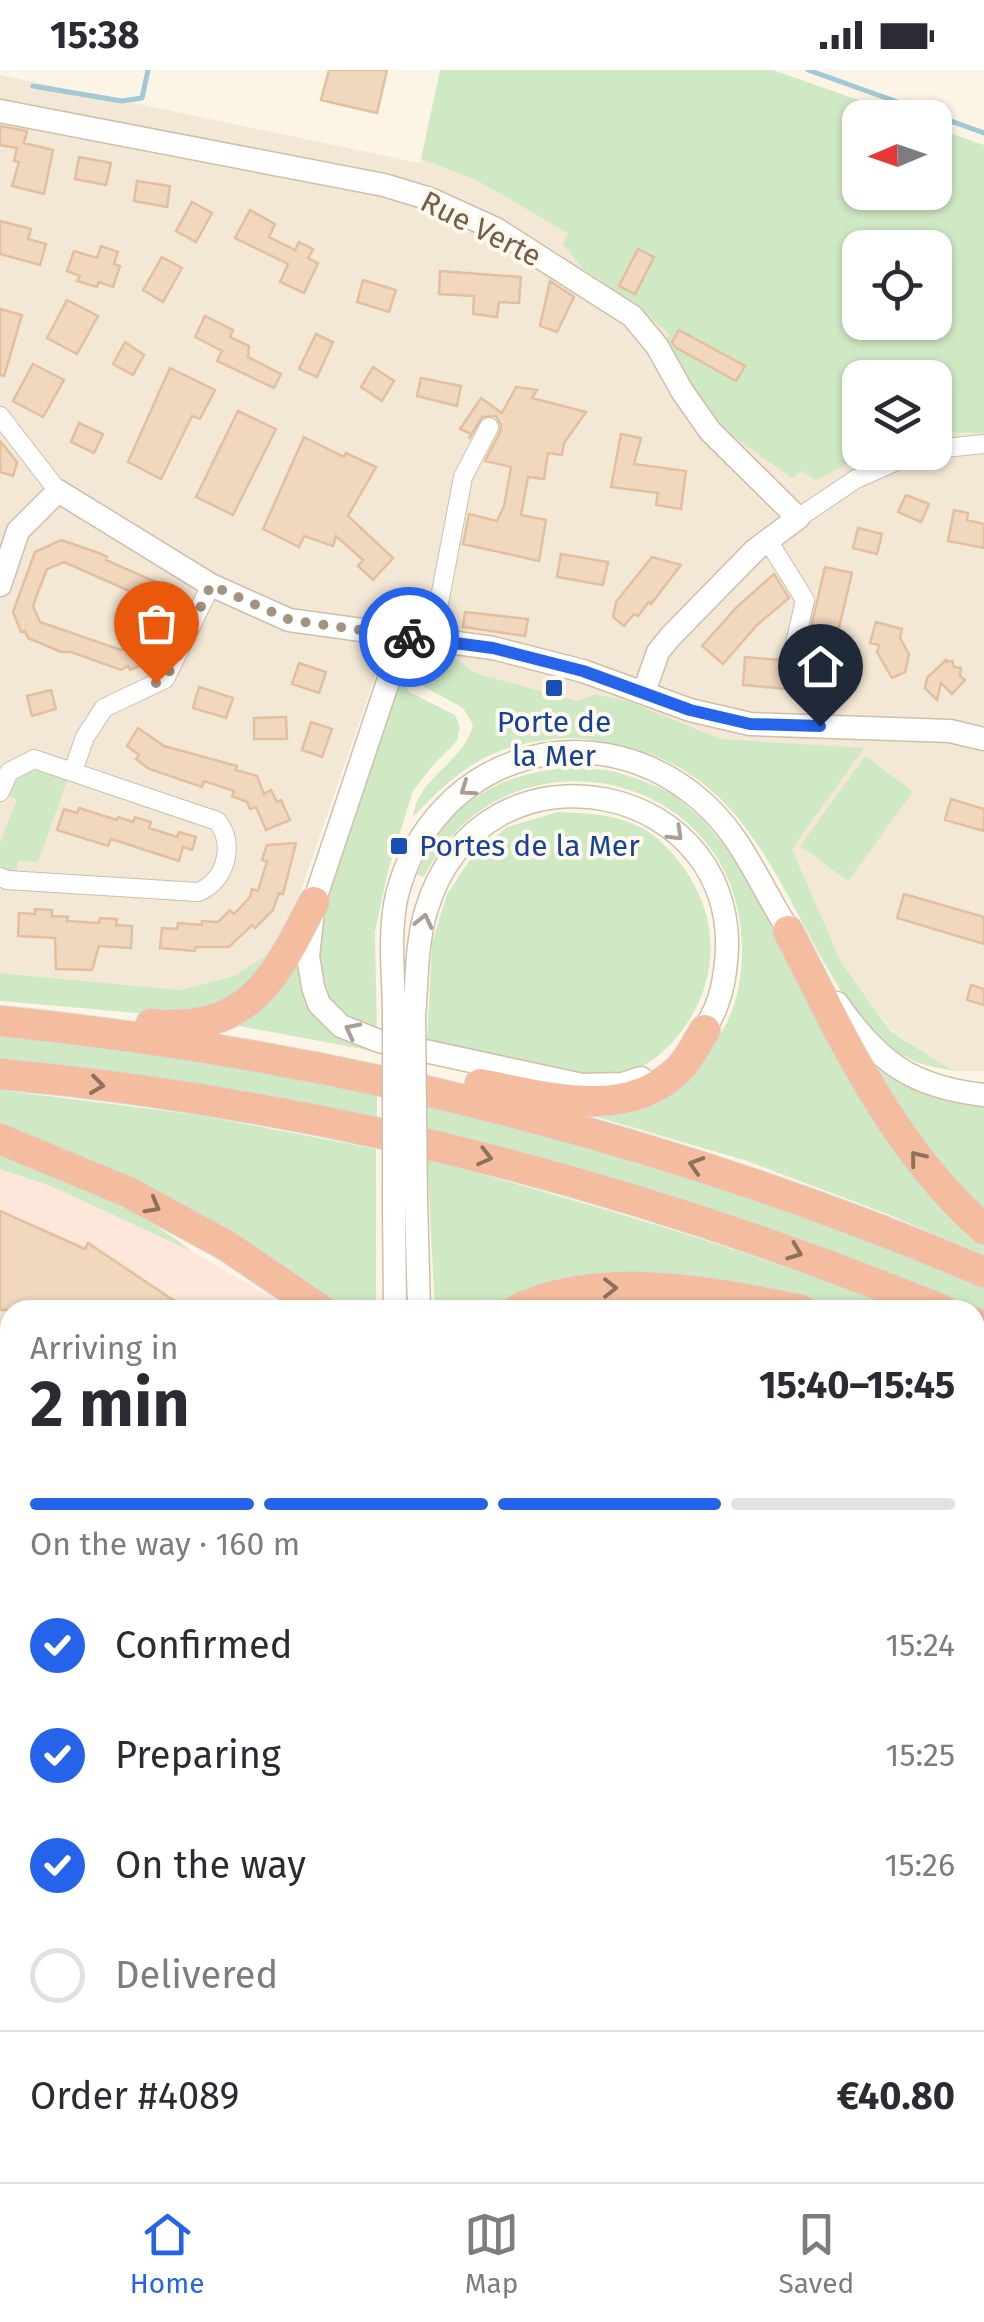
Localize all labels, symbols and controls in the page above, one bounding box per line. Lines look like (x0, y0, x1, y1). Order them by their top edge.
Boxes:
text: 15:38 (50, 12, 140, 58)
north arrow (842, 100, 952, 210)
map controls (842, 100, 952, 470)
street label: Rue Verte (415, 183, 547, 275)
button: locate (842, 230, 952, 340)
button: layers (842, 360, 952, 470)
pin (114, 581, 199, 684)
courier (359, 587, 459, 687)
icon: bag (129, 596, 184, 651)
icon: bike (382, 610, 437, 665)
pin (778, 624, 863, 727)
icon: home (793, 639, 848, 694)
marker: Porte de la Mer (543, 677, 565, 699)
place label: Porte de la Mer (497, 704, 611, 774)
one-way arrow (459, 776, 478, 795)
one-way arrow (664, 822, 682, 840)
place label: Portes de la Mer (419, 828, 640, 864)
marker: Portes de la Mer (388, 835, 410, 857)
one-way arrow (412, 913, 433, 930)
one-way arrow (345, 1023, 363, 1043)
one-way arrow (89, 1074, 105, 1095)
one-way arrow (476, 1145, 493, 1166)
one-way arrow (911, 1152, 928, 1170)
one-way arrow (688, 1156, 705, 1177)
one-way arrow (143, 1193, 161, 1213)
one-way arrow (786, 1241, 803, 1261)
one-way arrow (604, 1277, 619, 1299)
text: Arriving in (30, 1329, 178, 1367)
text: 15:40–15:45 (759, 1362, 955, 1408)
text: 2 min (30, 1365, 190, 1443)
text: On the way · 160 m (30, 1525, 300, 1563)
icon: check (30, 1618, 85, 1673)
text: Confirmed (115, 1622, 293, 1668)
text: 15:24 (885, 1626, 955, 1664)
icon: check (30, 1728, 85, 1783)
text: Preparing (115, 1732, 281, 1778)
text: 15:25 (886, 1736, 955, 1774)
icon: check (30, 1838, 85, 1893)
text: On the way (115, 1842, 306, 1888)
text: 15:26 (885, 1846, 955, 1884)
text: Delivered (115, 1952, 278, 1998)
text: Order #4089 (30, 2073, 239, 2119)
text: €40.80 (837, 2073, 955, 2119)
tab: Home (130, 2207, 204, 2300)
tab: Map (464, 2207, 519, 2300)
tab: Saved (778, 2207, 854, 2300)

